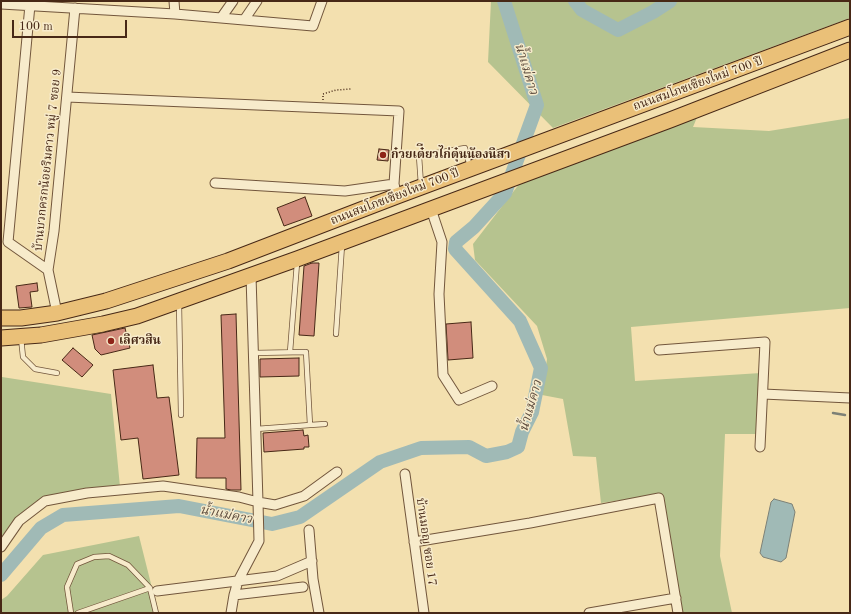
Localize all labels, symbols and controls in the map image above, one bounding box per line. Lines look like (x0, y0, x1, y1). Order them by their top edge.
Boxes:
scale bar (14, 12, 129, 38)
text: 100 m (19, 21, 53, 33)
water label: น้ำแม่คาว (511, 41, 541, 97)
street label: ถนนสมโภชเชียงใหม่ 700 ปี (631, 54, 765, 114)
street label: บ้านบวกครกน้อยริมคาว หมู่ 7 ซอย 9 (31, 68, 65, 252)
place label: ก๋วยเต๋ียวไก่ตุ๋นนัองนิสา (391, 148, 510, 162)
marker: ก๋วยเต๋ียวไก่ตุ๋นนัองนิสา (378, 150, 388, 160)
street label: ถนนสมโภชเชียงใหม่ 700 ปี (329, 166, 461, 228)
place label: เลิศวสิน (119, 334, 161, 348)
marker: เลิศวสิน (106, 336, 116, 346)
water label: น้ำแม่คาว (516, 378, 546, 434)
street label: บ้านมอญ ซอย 17 (413, 497, 439, 587)
water label: น้ำแม่คาว (199, 502, 253, 528)

